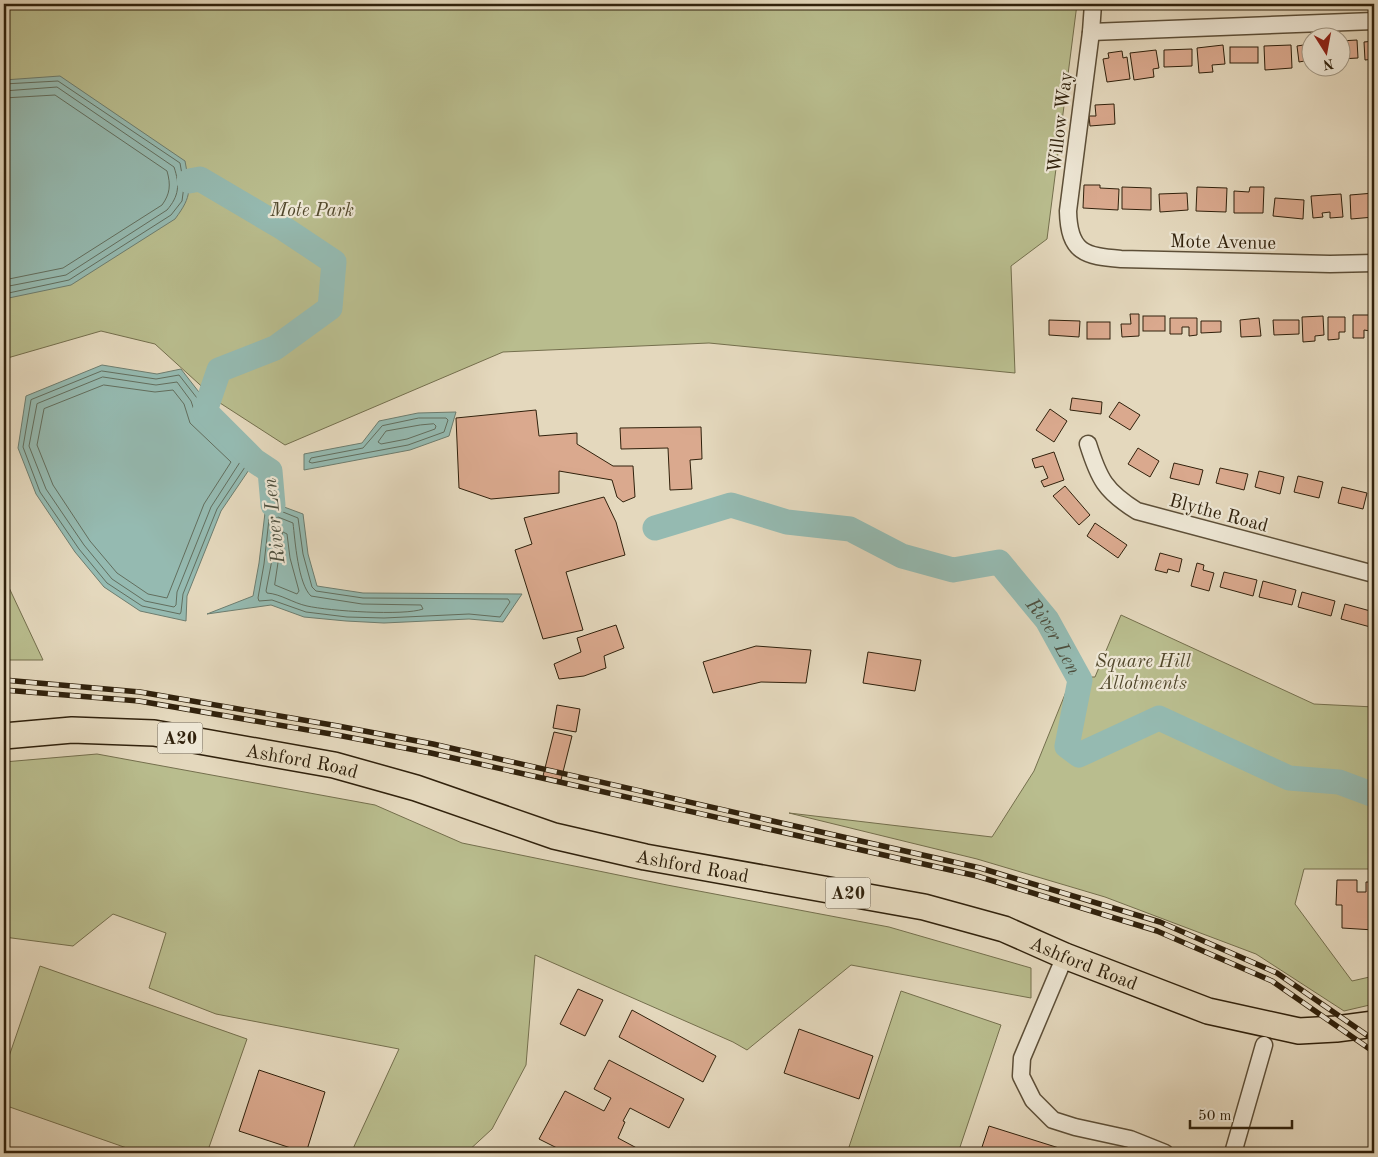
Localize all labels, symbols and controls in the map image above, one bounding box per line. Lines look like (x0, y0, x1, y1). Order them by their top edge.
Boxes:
north arrow (1300, 28, 1350, 78)
text: N (1321, 56, 1335, 72)
street label: Willow Way (1046, 71, 1077, 174)
park label: Mote Park (269, 202, 354, 221)
street label: Mote Avenue (1170, 233, 1276, 254)
water label: River Len (261, 477, 290, 566)
street label: Blythe Road (1167, 492, 1270, 537)
water label: River Len (1021, 594, 1083, 679)
park label: Square Hill Allotments (1095, 653, 1191, 694)
road number: A20 (158, 722, 202, 754)
street label: Ashford Road (244, 742, 360, 783)
street label: Ashford Road (634, 848, 750, 887)
road number: A20 (826, 878, 870, 908)
street label: Ashford Road (1026, 935, 1140, 995)
scale bar (1190, 1097, 1293, 1129)
text: 50 m (1198, 1109, 1232, 1124)

